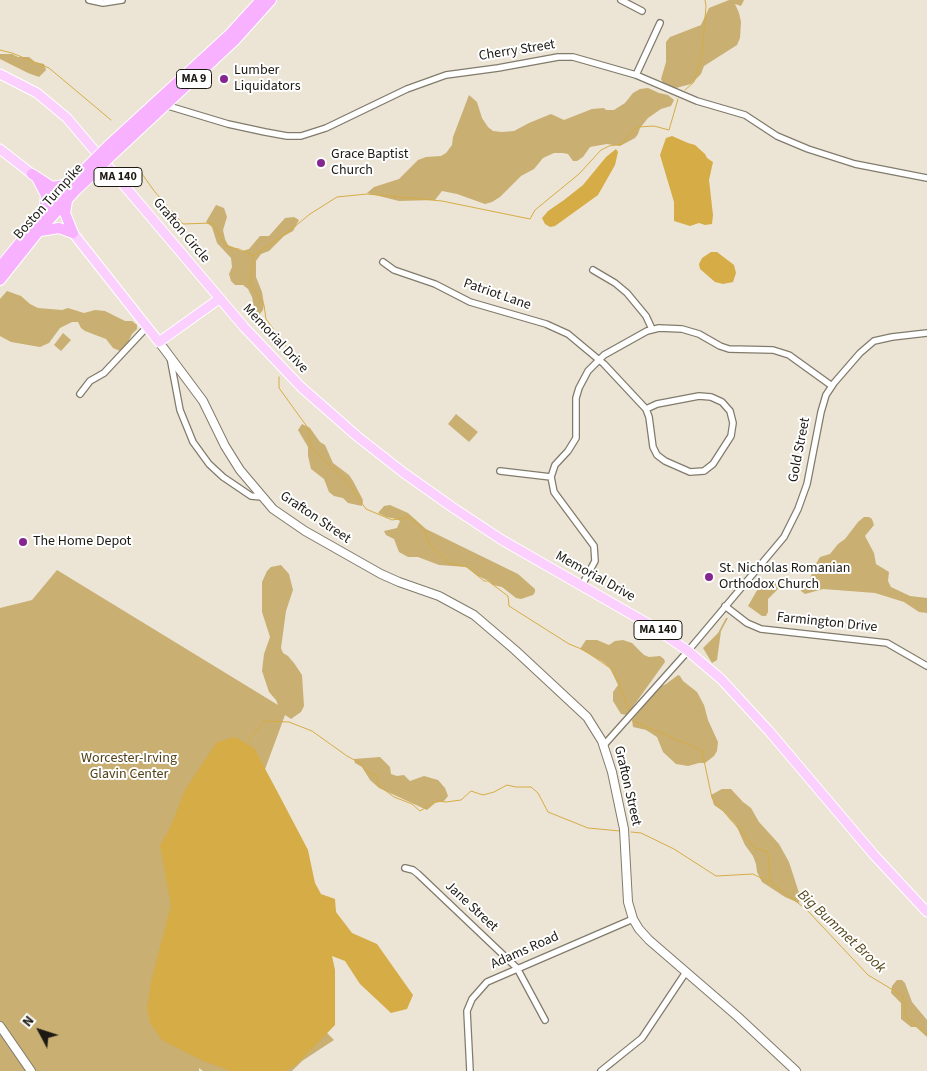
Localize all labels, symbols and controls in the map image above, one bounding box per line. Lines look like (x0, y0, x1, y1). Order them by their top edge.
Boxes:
street label: Cherry Street (478, 37, 556, 65)
place label: Lumber Liquidators (234, 63, 301, 95)
road number: MA 9 (176, 70, 212, 88)
marker: Lumber Liquidators (218, 73, 230, 85)
place label: Grace Baptist Church (331, 147, 408, 180)
marker: Grace Baptist Church (315, 157, 327, 169)
street label: Boston Turnpike (11, 161, 87, 243)
road number: MA 140 (94, 168, 142, 186)
street label: Grafton Circle (149, 195, 213, 267)
street label: Patriot Lane (461, 276, 533, 314)
street label: Memorial Drive (239, 301, 311, 377)
street label: Gold Street (786, 416, 814, 484)
street label: Grafton Street (277, 488, 353, 548)
place label: The Home Depot (33, 534, 131, 550)
marker: The Home Depot (17, 536, 29, 548)
street label: Memorial Drive (552, 548, 638, 606)
place label: St. Nicholas Romanian Orthodox Church (719, 561, 851, 594)
marker: St. Nicholas Romanian Orthodox Church (703, 571, 715, 583)
street label: Farmington Drive (776, 609, 878, 637)
road number: MA 140 (634, 620, 682, 640)
street label: Grafton Street (610, 744, 644, 828)
park label: Worcester-Irving Glavin Center (81, 751, 177, 784)
street label: Jane Street (441, 878, 501, 936)
water label: Big Bummet Brook (793, 886, 889, 978)
street label: Adams Road (488, 929, 562, 973)
north arrow (15, 1006, 65, 1056)
text: N (18, 1011, 39, 1031)

